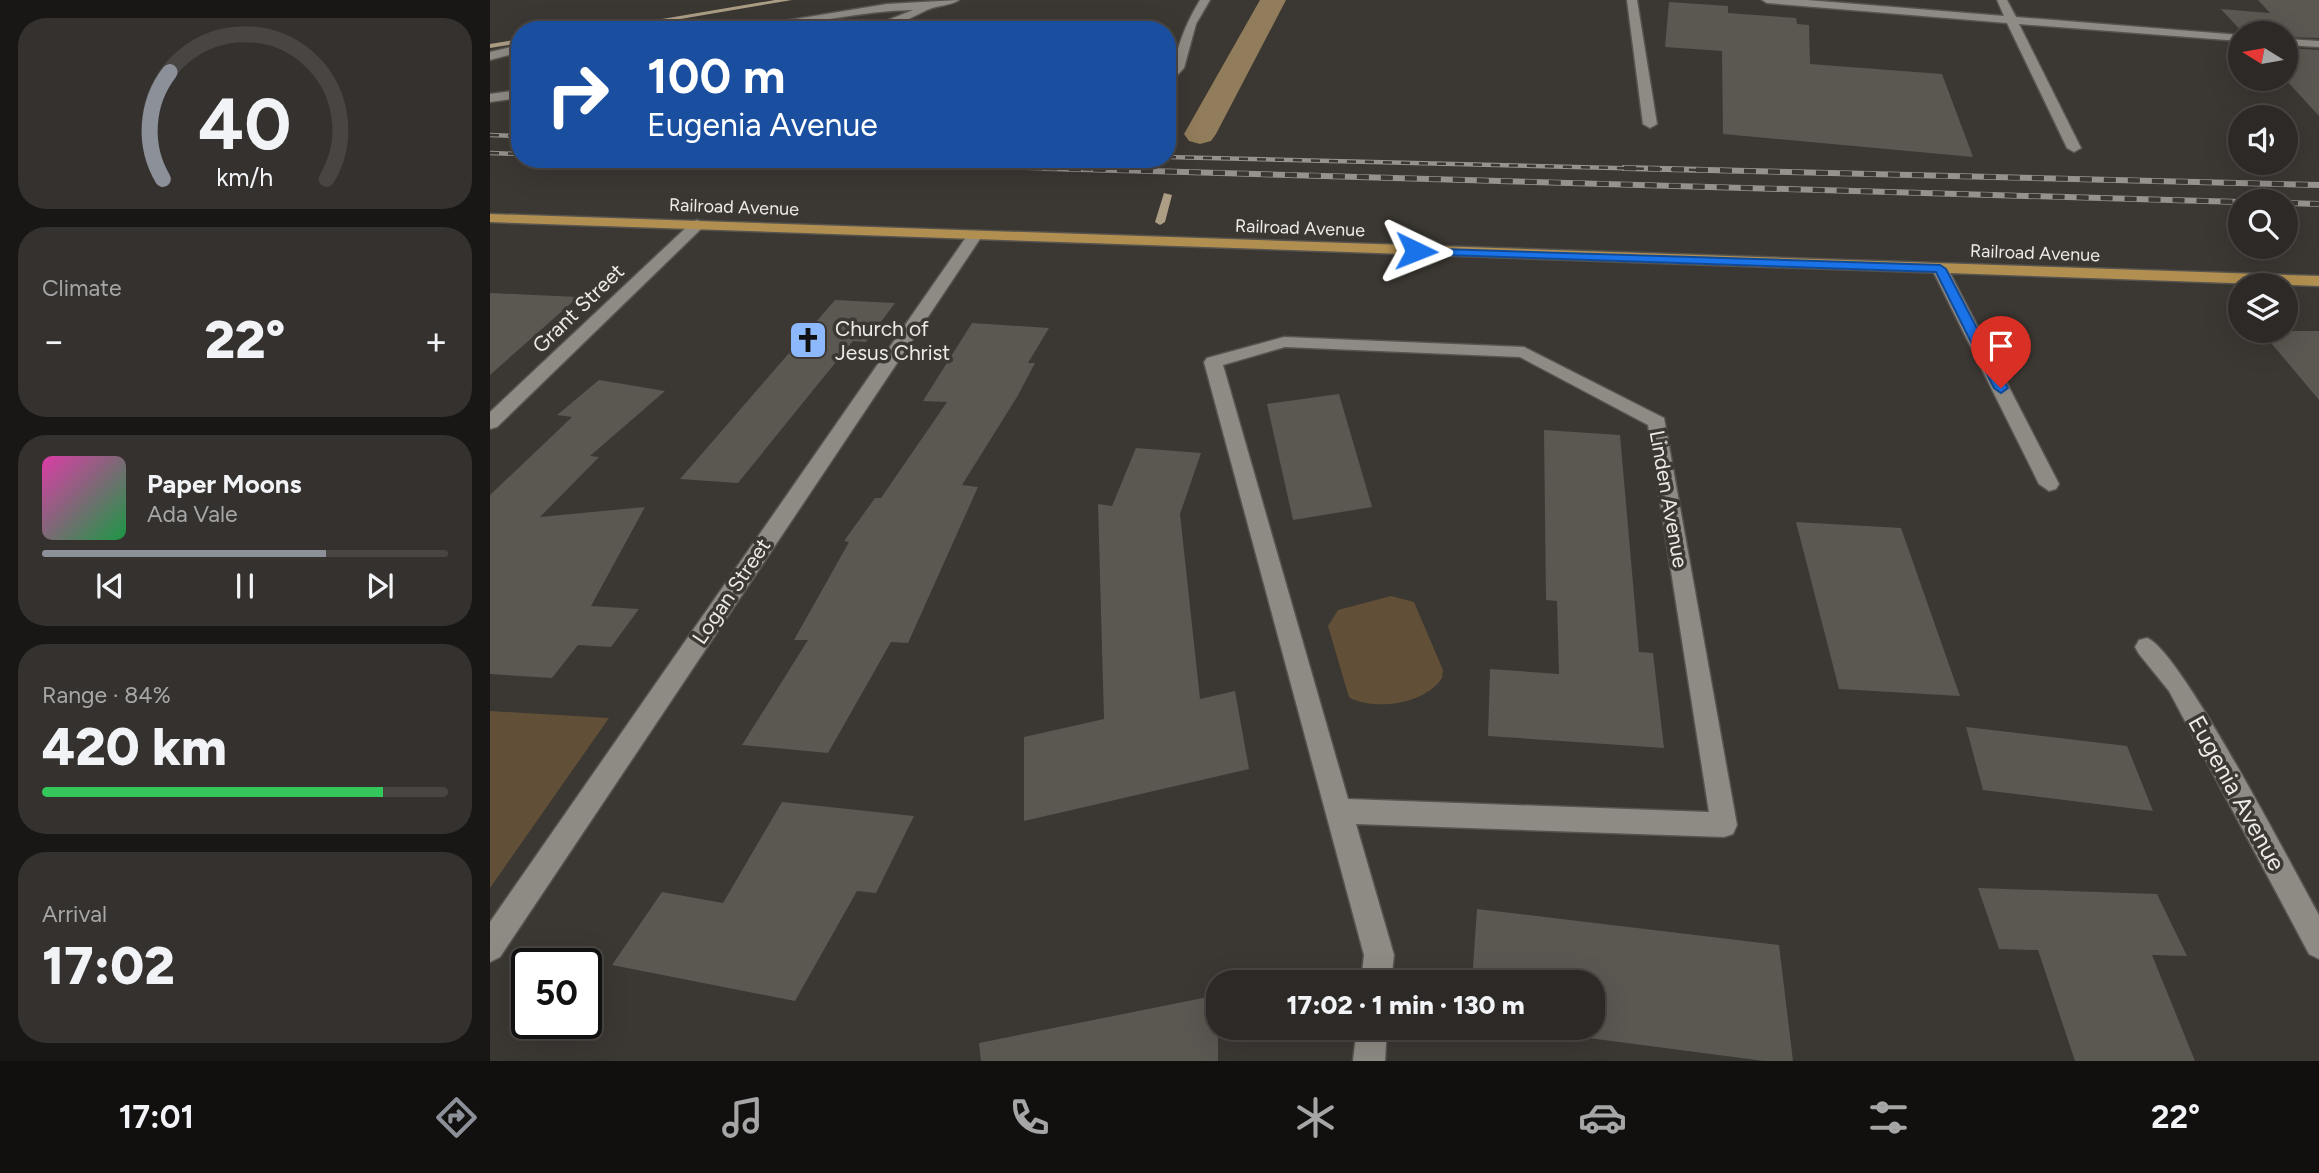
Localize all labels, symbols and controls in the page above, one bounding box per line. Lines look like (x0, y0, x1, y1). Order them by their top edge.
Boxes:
north arrow (2228, 21, 2298, 91)
map controls (2228, 21, 2298, 343)
text: 100 m (647, 46, 786, 105)
icon: right (532, 49, 623, 140)
text: 40 (198, 81, 292, 168)
button: sound (2228, 105, 2298, 175)
text: Eugenia Avenue (647, 106, 878, 144)
text: km/h (216, 162, 274, 192)
button: search (2228, 189, 2298, 259)
street label: Railroad Avenue (669, 194, 800, 220)
position arrow (1379, 214, 1453, 288)
street label: Railroad Avenue (1235, 215, 1366, 241)
street label: Railroad Avenue (1970, 240, 2101, 266)
street label: Grant Street (527, 258, 629, 358)
button: layers (2228, 273, 2298, 343)
text: Climate (42, 274, 121, 302)
text: 22° (204, 309, 286, 371)
place label: Church of Jesus Christ (835, 316, 950, 365)
pin (1971, 316, 2031, 388)
text: − (42, 318, 66, 364)
text: + (424, 318, 448, 364)
church icon: Church of Jesus Christ (787, 319, 829, 361)
icon: arrive (1982, 327, 2020, 365)
street label: Linden Avenue (1645, 428, 1693, 570)
text: Paper Moons (147, 468, 302, 500)
text: Ada Vale (147, 500, 238, 528)
street label: Logan Street (687, 533, 775, 648)
icon: previous (91, 567, 129, 605)
icon: pause (226, 567, 264, 605)
icon: next (361, 567, 399, 605)
text: Range · 84% (42, 681, 171, 709)
street label: Eugenia Avenue (2182, 710, 2292, 876)
text: 420 km (42, 716, 227, 778)
text: Arrival (42, 900, 107, 928)
text: 17:02 (42, 935, 175, 997)
speed limit sign: 50 (511, 948, 602, 1039)
text: 17:02 · 1 min · 130 m (1286, 989, 1525, 1021)
icon: directions (432, 1093, 481, 1142)
icon: music (718, 1093, 767, 1142)
icon: phone (1005, 1093, 1054, 1142)
icon: climate (1291, 1093, 1340, 1142)
icon: car (1578, 1093, 1627, 1142)
icon: filters (1864, 1093, 1913, 1142)
text: 17:01 (119, 1098, 194, 1136)
text: 22° (2151, 1098, 2200, 1136)

